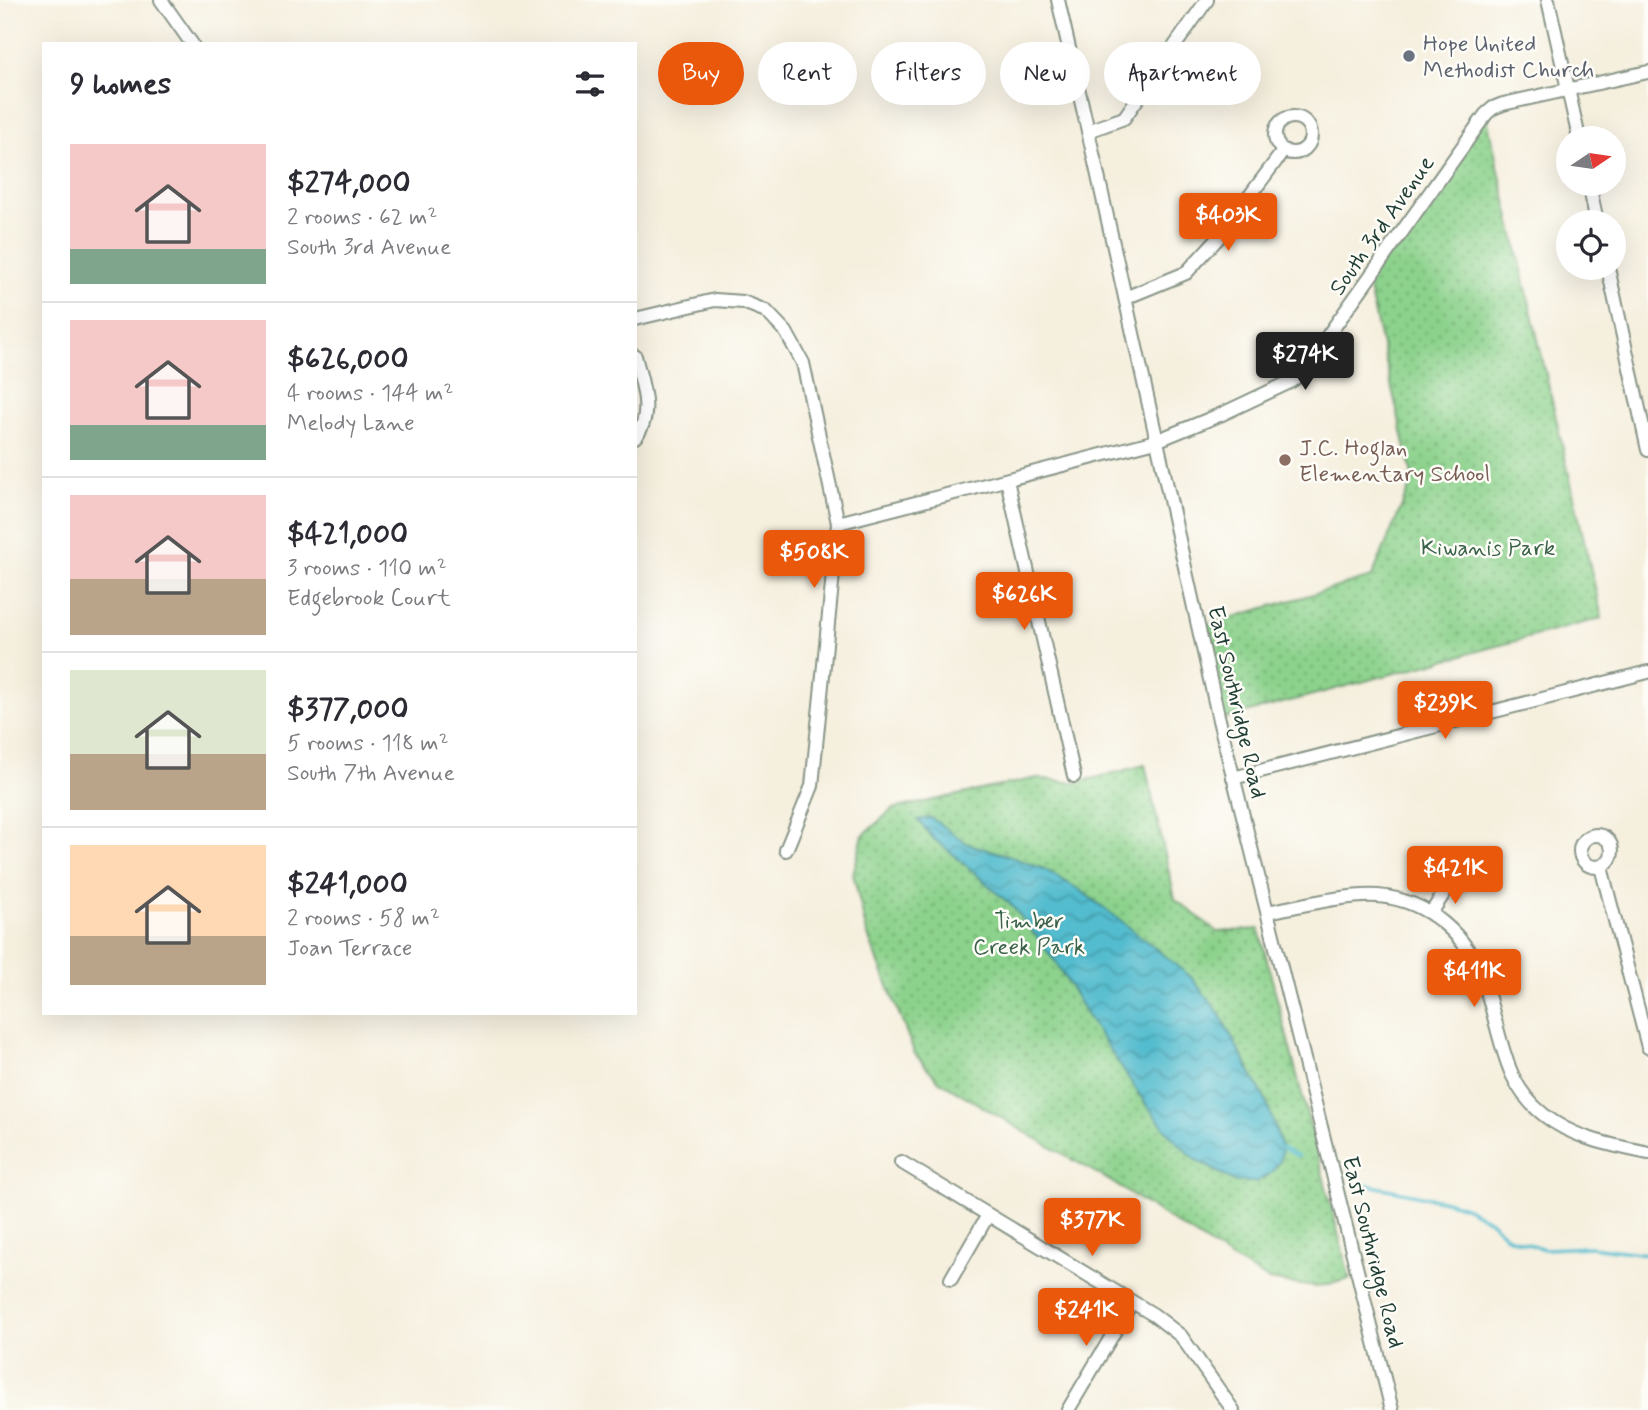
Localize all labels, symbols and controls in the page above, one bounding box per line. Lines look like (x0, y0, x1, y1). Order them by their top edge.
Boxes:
place label: Hope United Methodist Church (1423, 30, 1594, 86)
chip: Buy (658, 42, 744, 105)
chip: Rent (758, 42, 857, 105)
chip: Filters (871, 42, 986, 105)
chip: New (1000, 42, 1090, 105)
chip: Apartment (1104, 42, 1261, 105)
marker: Hope United Methodist Church (1401, 48, 1417, 64)
text: 9 homes (70, 65, 171, 104)
icon: filters (571, 65, 609, 103)
north arrow (1556, 126, 1626, 196)
map controls (1556, 126, 1626, 280)
street label: South 3rd Avenue (1323, 150, 1442, 302)
text: $274,000 (287, 164, 411, 203)
icon: home (126, 172, 210, 256)
pin: $403K (1179, 194, 1277, 253)
text: $403K (1195, 201, 1261, 231)
text: 2 rooms · 62 m² (287, 203, 438, 233)
button: locate (1556, 210, 1626, 280)
text: South 3rd Avenue (287, 233, 451, 263)
pin: $274K (1256, 332, 1354, 392)
text: $626,000 (287, 340, 408, 379)
text: $274K (1272, 340, 1338, 370)
icon: home (126, 348, 210, 432)
text: 4 rooms · 144 m² (287, 379, 454, 409)
text: Melody Lane (287, 409, 415, 439)
place label: J.C. Hoglan Elementary School (1299, 434, 1490, 490)
marker: J.C. Hoglan Elementary School (1277, 452, 1293, 468)
text: $421,000 (287, 515, 408, 554)
icon: home (126, 523, 210, 607)
pin: $508K (765, 530, 863, 590)
park label: Kiwanis Park (1421, 534, 1555, 564)
text: $508K (779, 538, 849, 568)
text: 3 rooms · 110 m² (287, 554, 447, 584)
pin: $626K (975, 572, 1073, 632)
text: $626K (992, 580, 1056, 610)
text: Edgebrook Court (287, 584, 451, 614)
street label: East Southridge Road (1197, 603, 1273, 802)
pin: $239K (1396, 682, 1494, 741)
text: $239K (1414, 689, 1476, 719)
text: $377,000 (287, 690, 409, 729)
icon: home (126, 698, 210, 782)
text: 5 rooms · 118 m² (287, 729, 449, 759)
text: South 7th Avenue (287, 759, 455, 789)
pin: $421K (1406, 846, 1504, 906)
text: $421K (1423, 854, 1487, 884)
text: $241,000 (287, 865, 408, 904)
icon: home (126, 873, 210, 957)
text: 2 rooms · 58 m² (287, 904, 440, 934)
park label: Timber Creek Park (973, 907, 1085, 963)
text: Joan Terrace (287, 934, 412, 964)
pin: $411K (1425, 950, 1523, 1009)
text: $411K (1443, 957, 1505, 987)
street label: East Southridge Road (1332, 1153, 1410, 1352)
pin: $377K (1043, 1198, 1141, 1258)
text: $377K (1060, 1206, 1124, 1236)
pin: $241K (1037, 1288, 1135, 1348)
text: $241K (1054, 1296, 1118, 1326)

